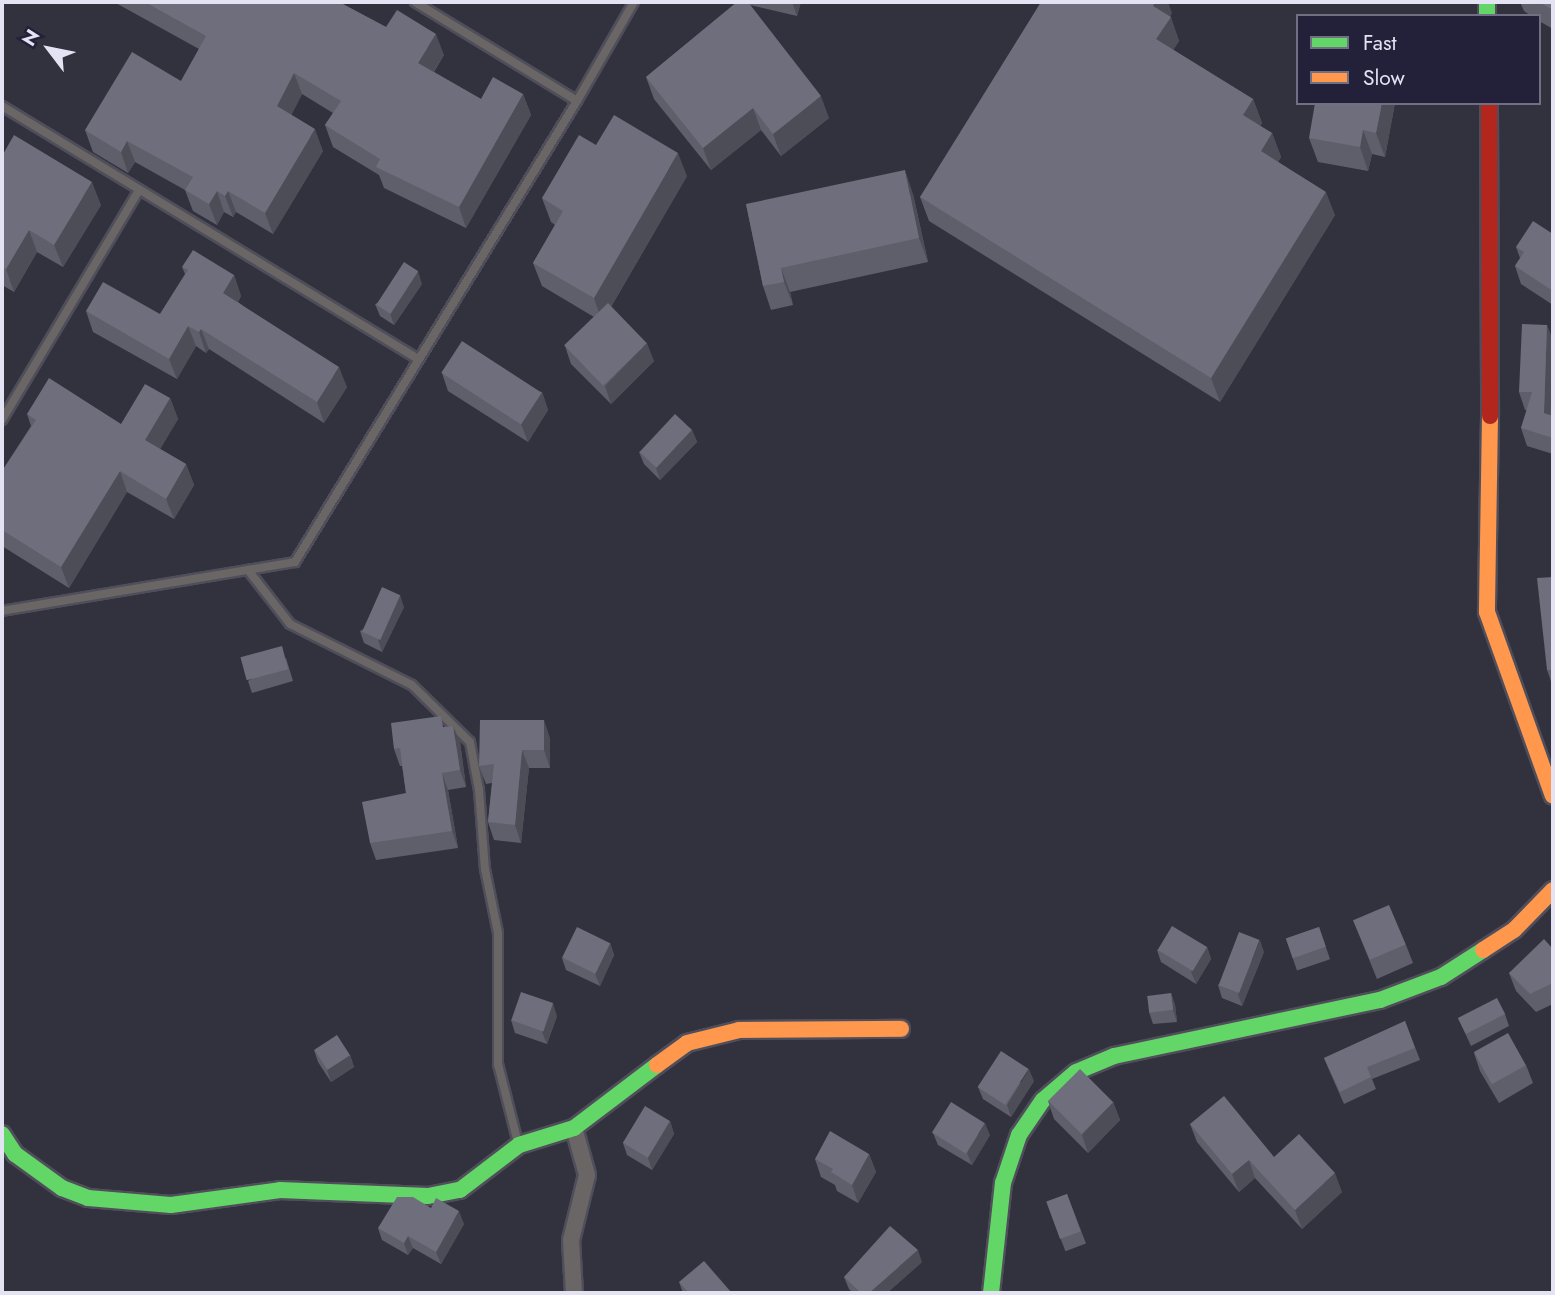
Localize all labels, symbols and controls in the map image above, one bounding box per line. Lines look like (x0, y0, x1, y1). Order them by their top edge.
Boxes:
north arrow (14, 14, 84, 84)
legend (1296, 14, 1541, 105)
text: N (15, 24, 46, 51)
text: Fast (1363, 28, 1396, 58)
text: Slow (1363, 63, 1405, 93)

